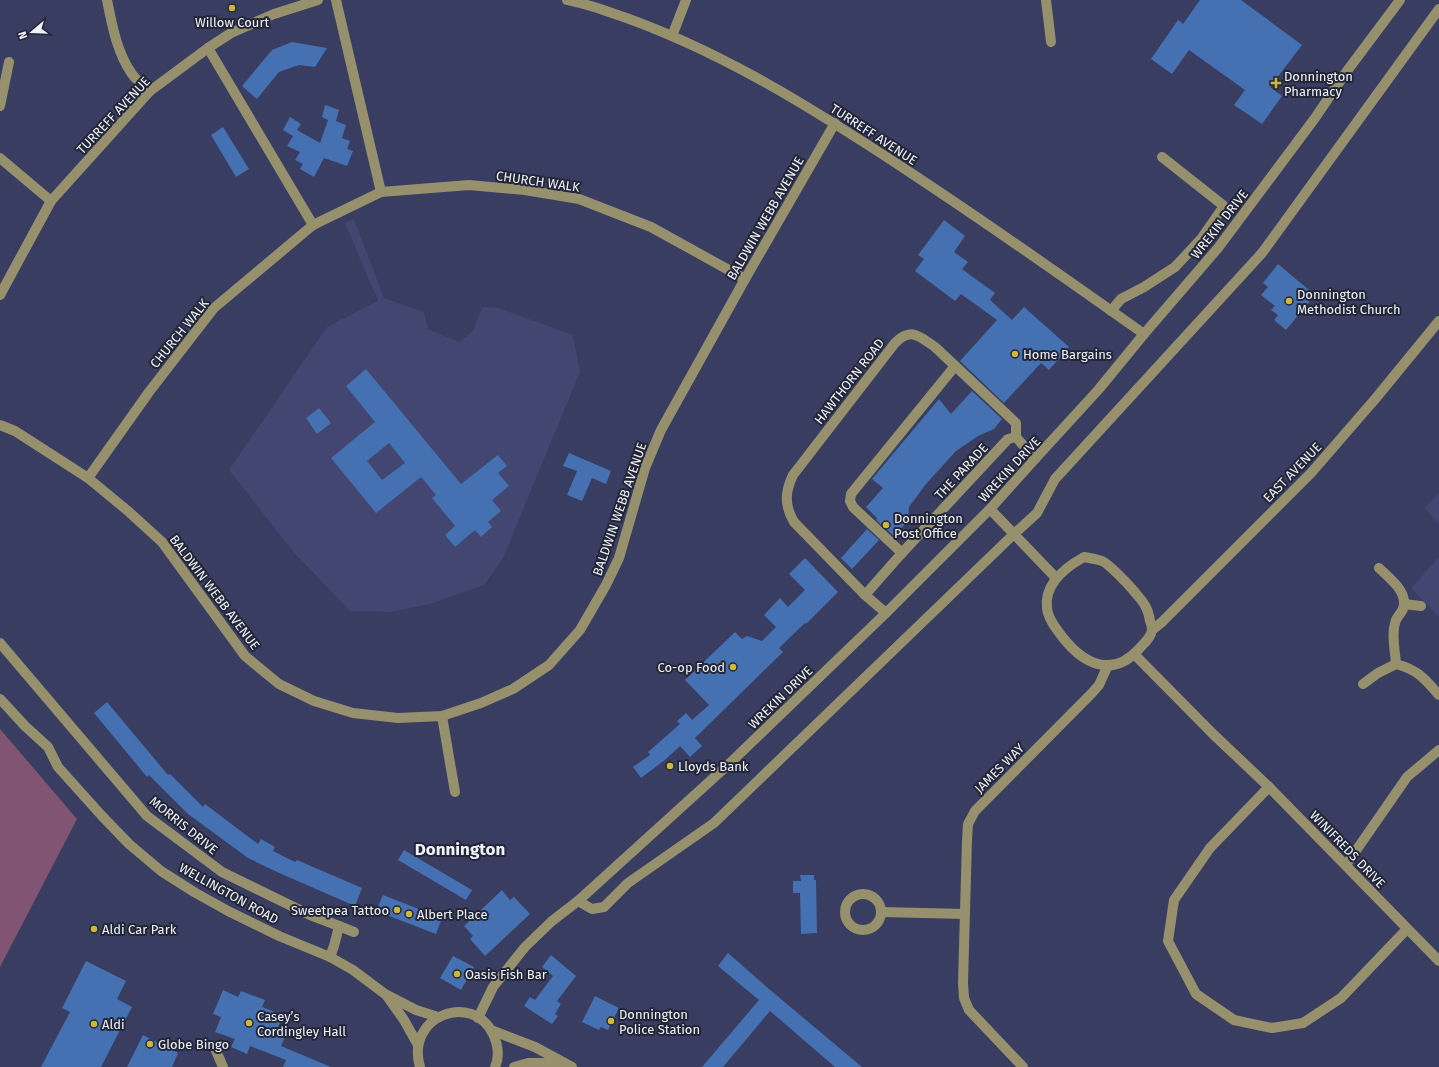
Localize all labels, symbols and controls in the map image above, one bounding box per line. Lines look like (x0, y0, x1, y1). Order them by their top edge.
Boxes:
marker: Willow Court (227, 3, 237, 13)
north arrow (12, 12, 52, 52)
place label: Willow Court (195, 15, 269, 30)
text: N (16, 30, 30, 41)
place label: Donnington Pharmacy (1284, 69, 1353, 99)
street label: TURREFF AVENUE (74, 74, 153, 157)
marker: Donnington Pharmacy (1271, 78, 1281, 88)
street label: TURREFF AVENUE (828, 101, 920, 168)
street label: BALDWIN WEBB AVENUE (724, 154, 807, 283)
street label: CHURCH WALK (495, 168, 581, 195)
street label: WREKIN DRIVE (1188, 187, 1251, 262)
place label: Donnington Methodist Church (1297, 287, 1401, 317)
street label: CHURCH WALK (147, 296, 212, 371)
marker: Donnington Methodist Church (1284, 296, 1294, 306)
street label: HAWTHORN ROAD (811, 336, 887, 427)
place label: Home Bargains (1023, 347, 1112, 362)
marker: Home Bargains (1010, 349, 1020, 359)
street label: WREKIN DRIVE (975, 434, 1043, 505)
street label: EAST AVENUE (1260, 439, 1325, 505)
street label: THE PARADE (932, 440, 991, 502)
street label: BALDWIN WEBB AVENUE (590, 441, 649, 578)
place label: Donnington Post Office (894, 511, 963, 541)
marker: Donnington Post Office (881, 520, 891, 530)
street label: BALDWIN WEBB AVENUE (167, 532, 263, 653)
place label: Co-op Food (658, 660, 725, 675)
marker: Co-op Food (728, 662, 738, 672)
street label: WREKIN DRIVE (745, 663, 816, 732)
street label: JAMES WAY (972, 740, 1028, 796)
place label: Lloyds Bank (678, 759, 749, 774)
marker: Lloyds Bank (665, 761, 675, 771)
street label: MORRIS DRIVE (147, 793, 221, 857)
street label: WINIFREDS DRIVE (1307, 808, 1388, 891)
district label: Donnington (415, 839, 505, 860)
street label: WELLINGTON ROAD (176, 860, 281, 927)
place label: Sweetpea Tattoo (291, 903, 389, 918)
marker: Sweetpea Tattoo (392, 905, 402, 915)
place label: Albert Place (417, 907, 488, 922)
marker: Albert Place (404, 909, 414, 919)
place label: Aldi Car Park (102, 922, 177, 937)
marker: Aldi Car Park (89, 924, 99, 934)
place label: Oasis Fish Bar (465, 967, 547, 982)
marker: Oasis Fish Bar (452, 969, 462, 979)
place label: Donnington Police Station (619, 1007, 700, 1037)
place label: Casey’s Cordingley Hall (257, 1009, 346, 1039)
marker: Donnington Police Station (606, 1016, 616, 1026)
place label: Aldi (102, 1017, 125, 1032)
marker: Casey’s Cordingley Hall (244, 1018, 254, 1028)
marker: Aldi (89, 1019, 99, 1029)
place label: Globe Bingo (158, 1037, 229, 1052)
marker: Globe Bingo (145, 1039, 155, 1049)

